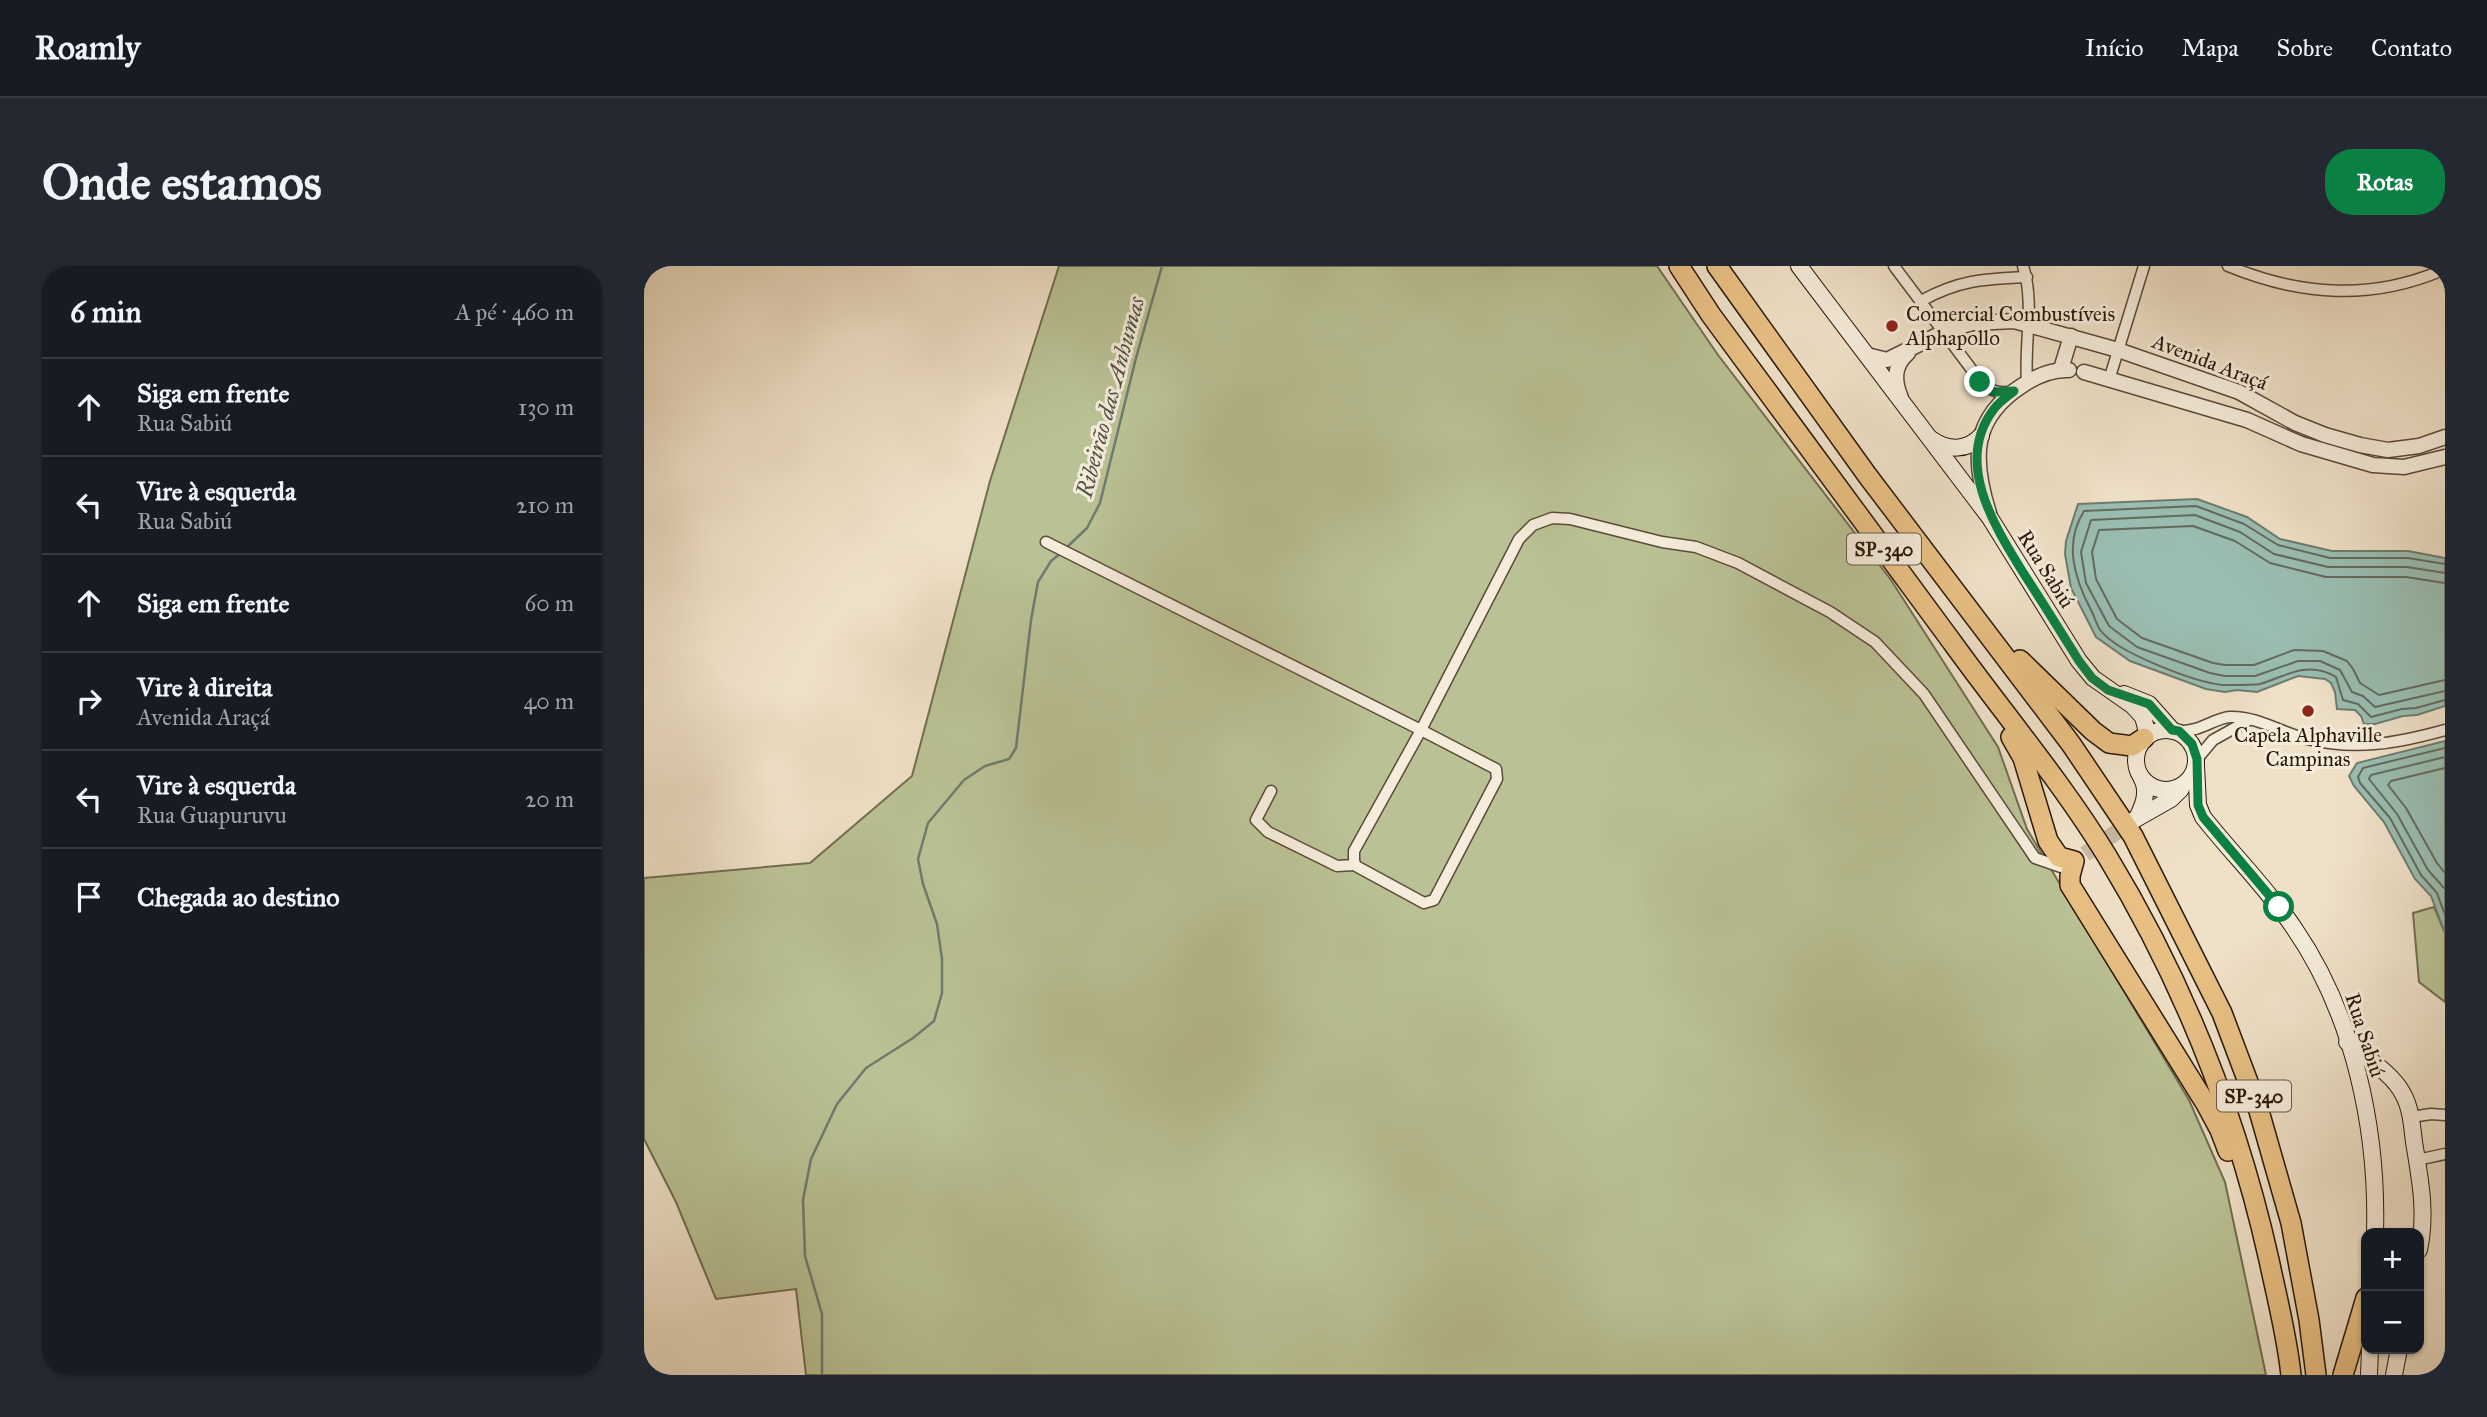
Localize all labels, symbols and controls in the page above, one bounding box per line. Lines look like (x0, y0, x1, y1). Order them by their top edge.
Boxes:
text: Roamly (35, 28, 140, 68)
text: Início (2085, 33, 2144, 63)
text: Mapa (2182, 33, 2239, 63)
text: Sobre (2277, 33, 2333, 63)
text: Contato (2371, 33, 2452, 63)
button: Rotas (2325, 149, 2445, 215)
text: Onde estamos (42, 153, 322, 212)
water label: Ribeirão das Anhumas (1069, 293, 1150, 501)
text: 6 min (70, 294, 142, 330)
text: A pé · 460 m (455, 298, 574, 326)
place label: Comercial Combustíveis Alphapollo (1905, 301, 2115, 351)
marker: Comercial Combustíveis Alphapollo (1884, 318, 1900, 334)
street label: Avenida Araçá (2148, 328, 2271, 396)
route end (1964, 366, 1995, 397)
text: Siga em frente (137, 377, 289, 409)
icon: ahead (70, 388, 108, 426)
text: 130 m (518, 393, 574, 421)
text: Rua Sabiú (137, 409, 232, 437)
text: Vire à esquerda (137, 475, 296, 507)
icon: left (70, 486, 108, 524)
text: 210 m (516, 491, 574, 519)
text: Rua Sabiú (137, 507, 232, 535)
street label: Rua Sabiú (2012, 525, 2080, 613)
road number: SP-340 (1847, 534, 1921, 564)
icon: ahead (70, 584, 108, 622)
text: Siga em frente (137, 587, 289, 619)
text: 60 m (525, 589, 574, 617)
text: Vire à direita (137, 671, 273, 703)
icon: right (70, 682, 108, 720)
text: 40 m (524, 687, 574, 715)
text: Avenida Araçá (137, 703, 270, 731)
marker: Capela Alphaville Campinas (2300, 703, 2316, 719)
place label: Capela Alphaville Campinas (2234, 722, 2382, 772)
text: Vire à esquerda (137, 769, 296, 801)
icon: left (70, 780, 108, 818)
text: 20 m (525, 785, 574, 813)
text: Rua Guapuruvu (137, 801, 287, 829)
icon: arrive (70, 878, 108, 916)
text: Chegada ao destino (137, 881, 340, 913)
route start (2263, 891, 2294, 922)
street label: Rua Sabiú (2339, 990, 2391, 1080)
road number: SP-340 (2217, 1080, 2291, 1112)
map controls (2361, 1228, 2424, 1354)
button: + (2361, 1228, 2424, 1291)
button: − (2361, 1291, 2424, 1354)

